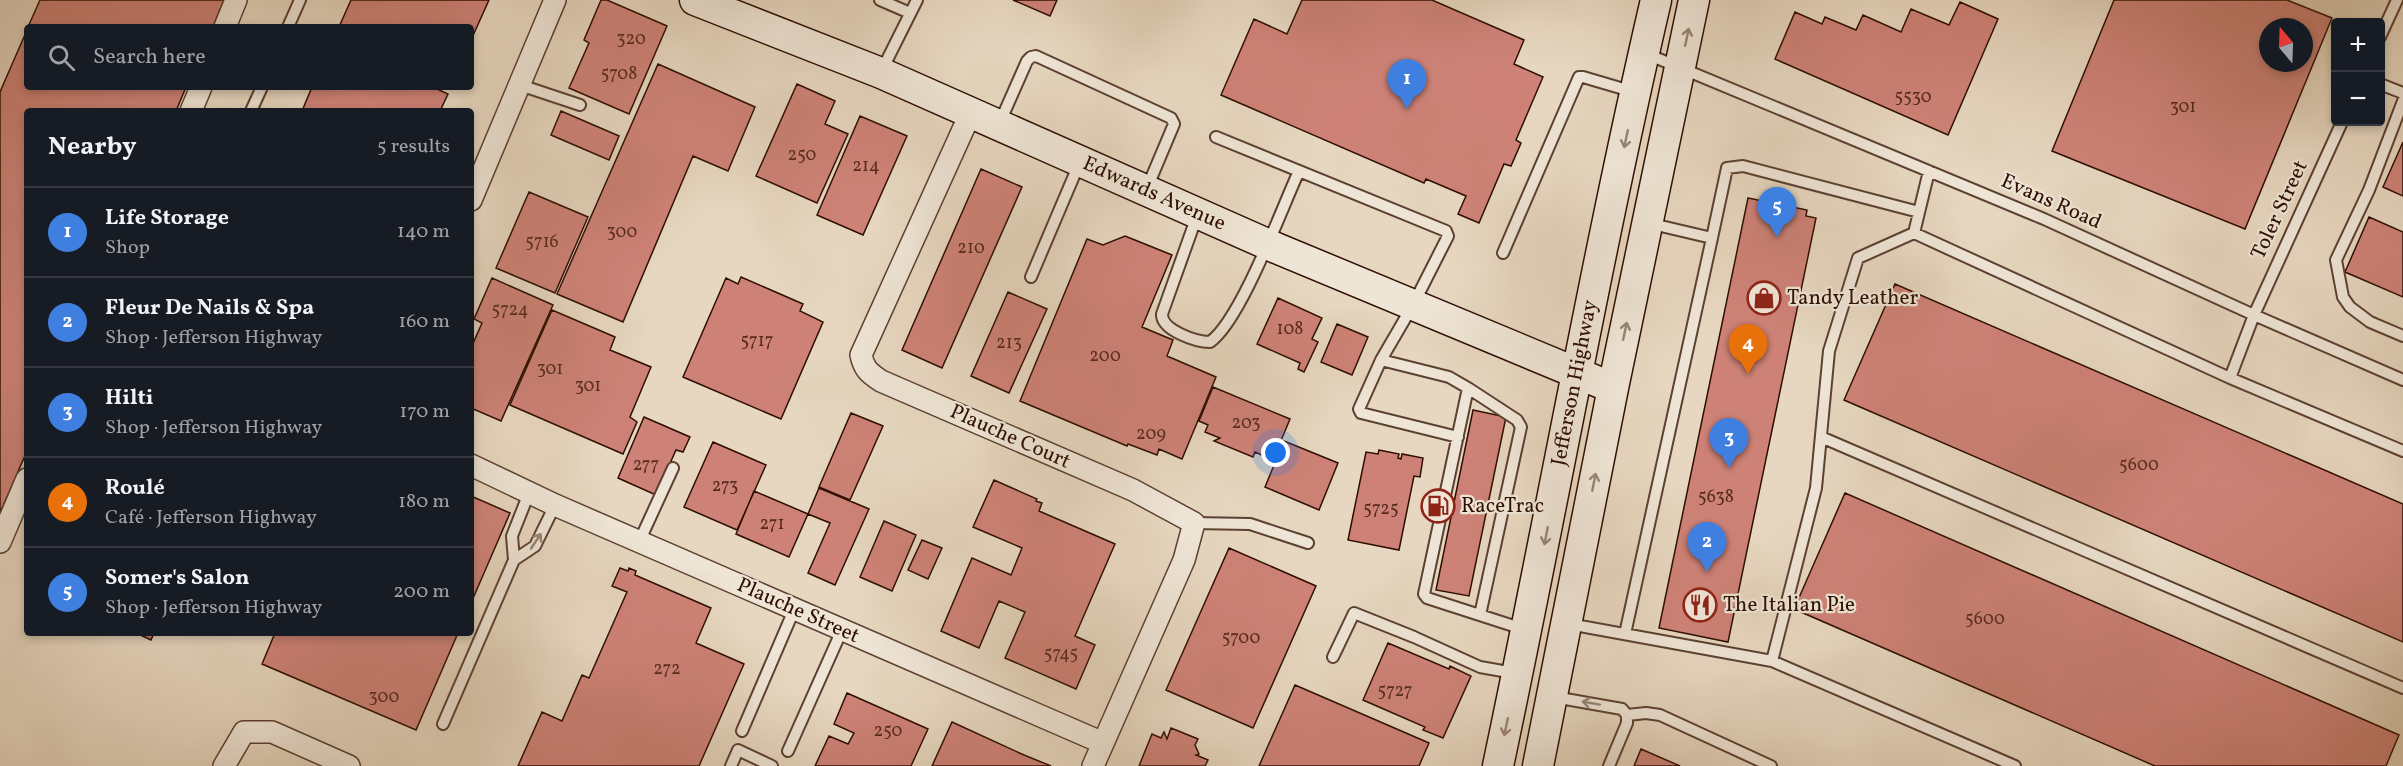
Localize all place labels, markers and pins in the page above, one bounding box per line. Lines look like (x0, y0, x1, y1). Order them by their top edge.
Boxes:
pin: 1 (1388, 60, 1426, 109)
pin: 5 (1758, 188, 1796, 237)
shop icon: Tandy Leather (1746, 280, 1782, 316)
place label: Tandy Leather (1787, 284, 1918, 313)
pin: 4 (1728, 324, 1768, 374)
pin: 3 (1710, 418, 1748, 468)
fuel station icon: RaceTrac (1420, 488, 1456, 524)
place label: RaceTrac (1461, 492, 1544, 521)
pin: 2 (1688, 522, 1726, 572)
restaurant icon: The Italian Pie (1682, 587, 1718, 623)
place label: The Italian Pie (1723, 591, 1855, 620)

